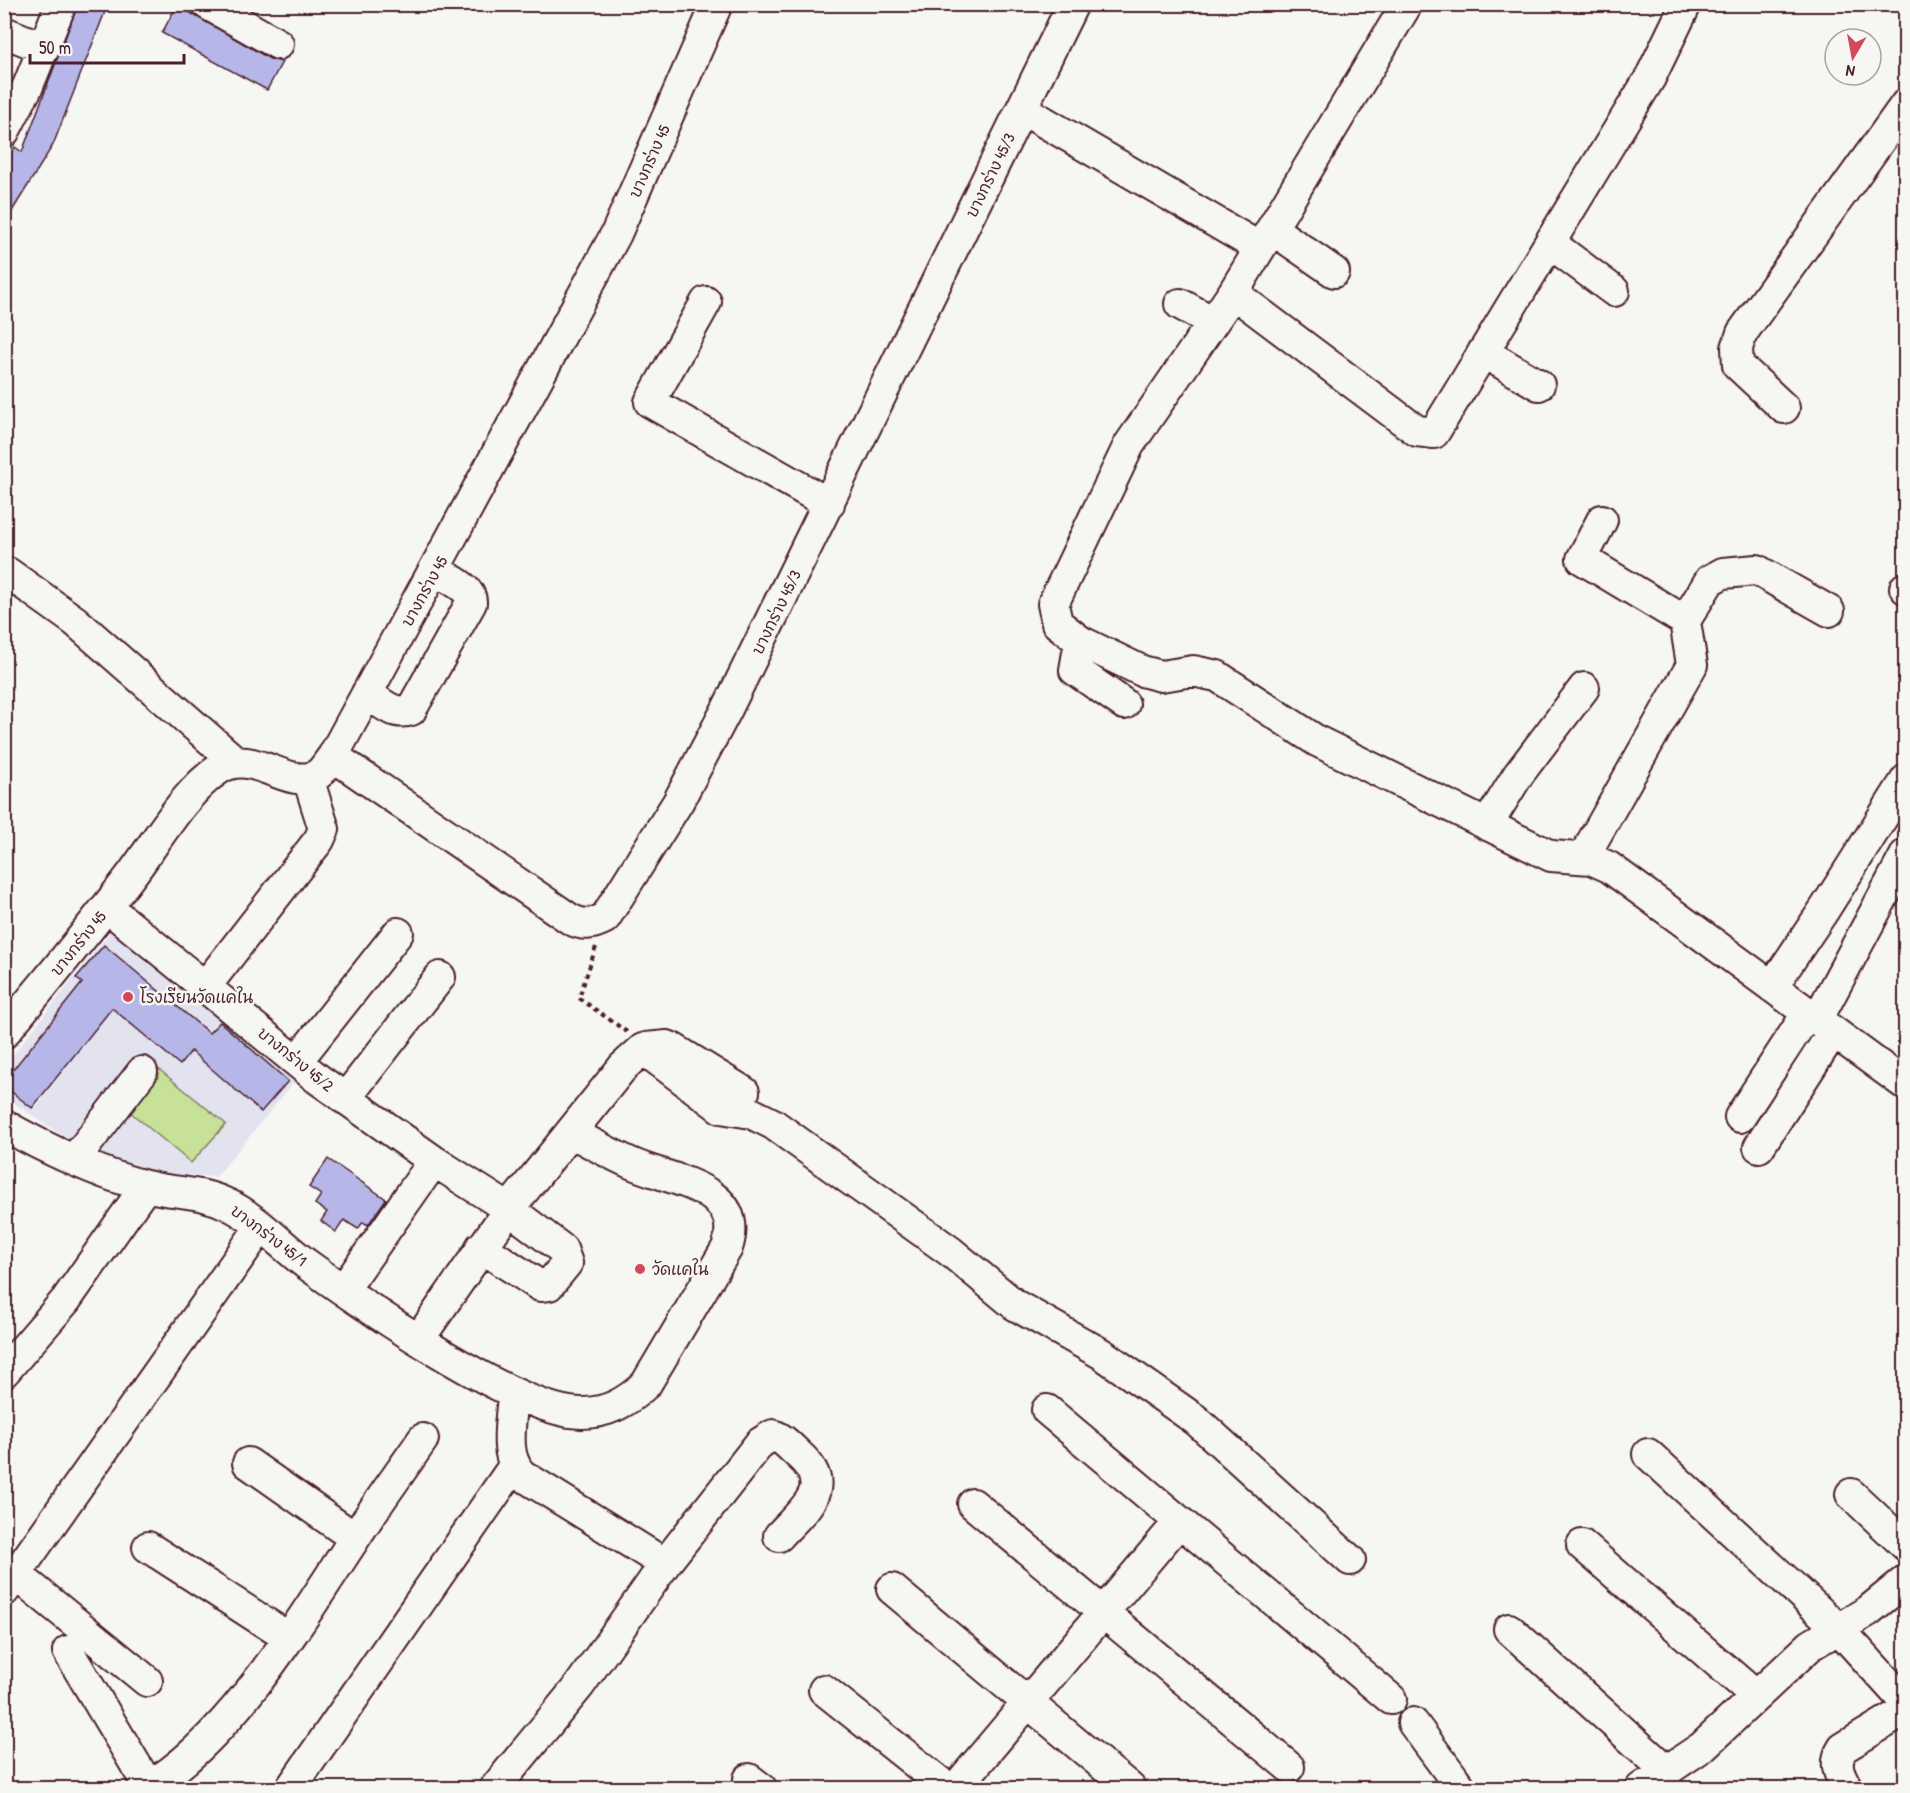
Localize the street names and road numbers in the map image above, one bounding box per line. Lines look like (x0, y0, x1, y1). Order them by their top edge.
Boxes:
street label: บางกร่าง 45 (623, 121, 675, 201)
street label: บางกร่าง 45/3 (960, 129, 1020, 221)
street label: บางกร่าง 45 (396, 552, 453, 630)
street label: บางกร่าง 45/3 (746, 566, 806, 658)
street label: บางกร่าง 45 (45, 906, 111, 980)
street label: บางกร่าง 45/2 (253, 1022, 339, 1097)
street label: บางกร่าง 45/1 (226, 1199, 312, 1271)

